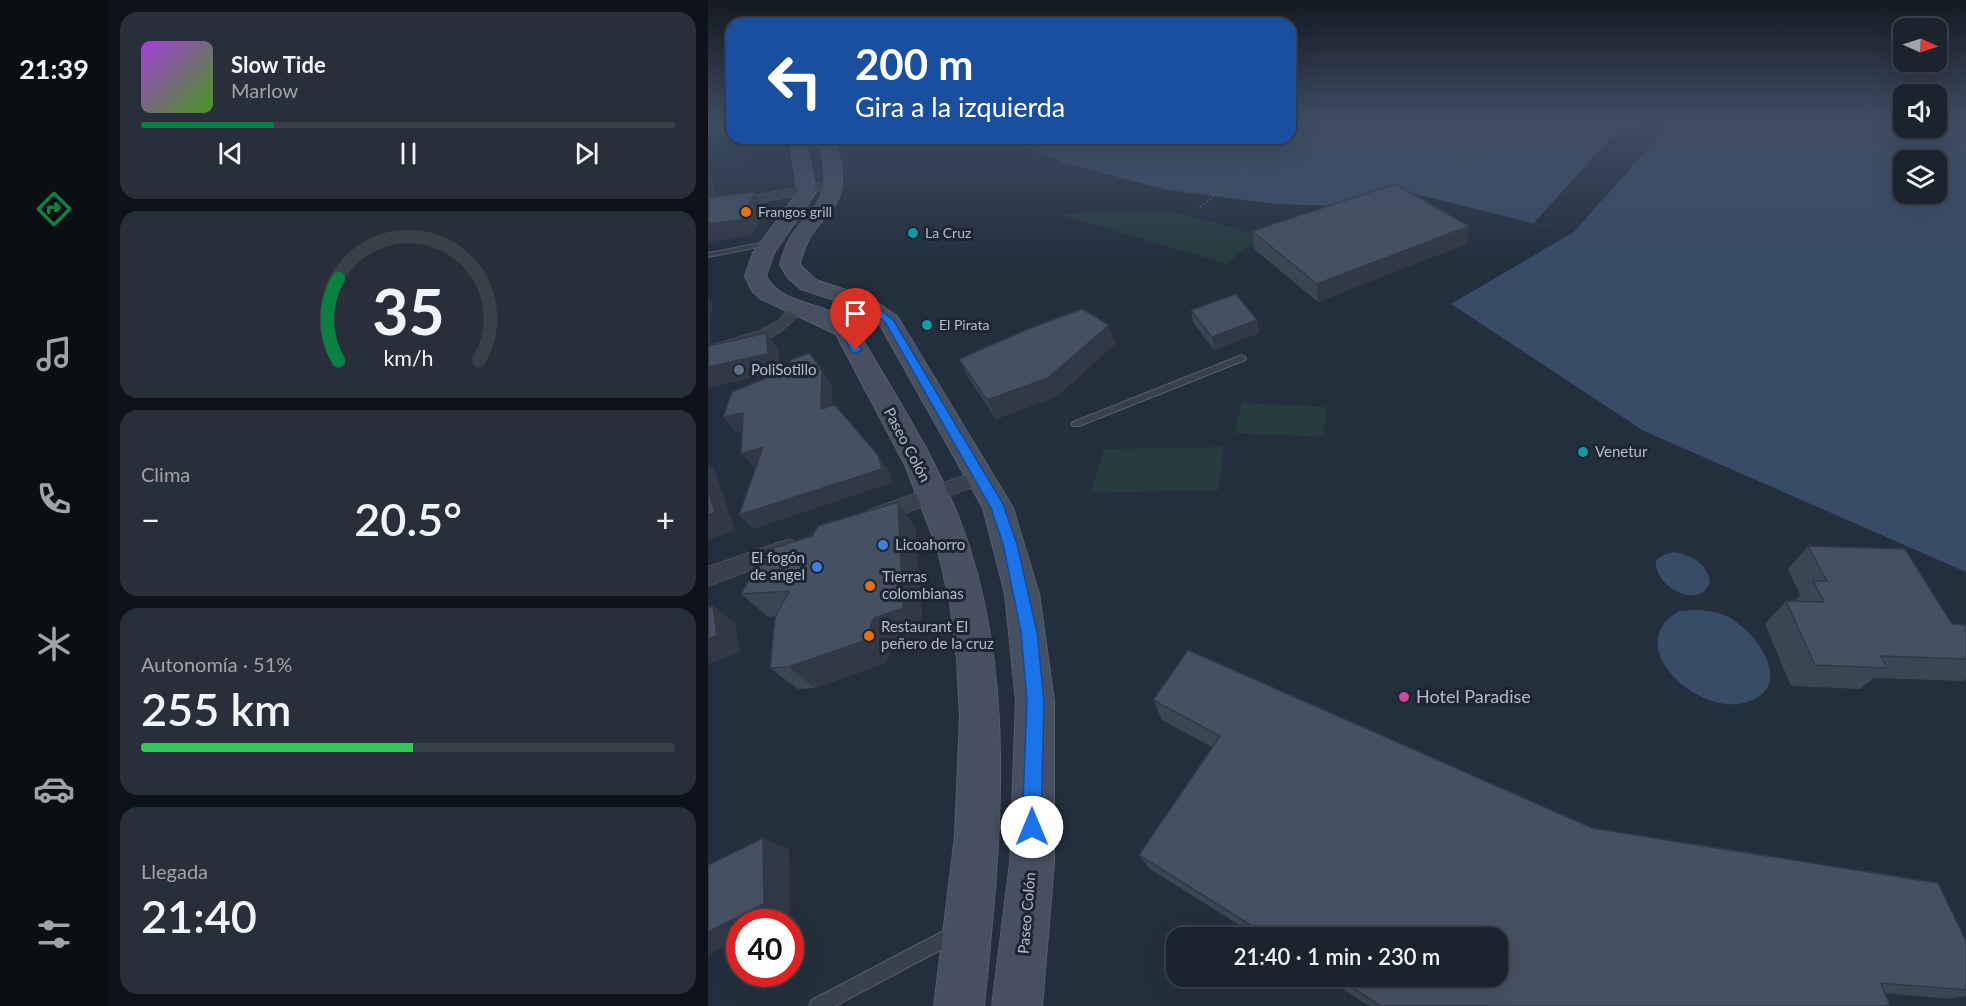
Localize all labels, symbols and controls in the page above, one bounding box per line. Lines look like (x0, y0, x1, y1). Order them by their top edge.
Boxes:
north arrow (1893, 18, 1947, 72)
map controls (1893, 18, 1947, 204)
text: 200 m (855, 39, 973, 89)
icon: left (756, 42, 834, 120)
text: Slow Tide (231, 51, 326, 78)
text: 21:39 (19, 52, 89, 85)
text: Marlow (231, 78, 298, 102)
button: sound (1893, 84, 1947, 138)
text: Gira a la izquierda (855, 90, 1065, 123)
icon: previous (214, 137, 247, 170)
icon: pause (392, 137, 425, 170)
icon: next (570, 137, 603, 170)
button: layers (1893, 150, 1947, 204)
icon: directions (33, 188, 75, 230)
place label: Frangos grill (758, 203, 832, 220)
marker: Frangos grill (739, 205, 753, 219)
place label: La Cruz (925, 224, 971, 241)
marker: La Cruz (906, 226, 920, 240)
text: 35 (372, 273, 444, 348)
pin (830, 288, 881, 350)
icon: arrive (839, 297, 872, 330)
place label: El Pirata (939, 316, 990, 333)
marker: El Pirata (920, 318, 934, 332)
icon: music (33, 333, 75, 375)
text: km/h (383, 346, 433, 372)
place label: PoliSotillo (751, 360, 816, 378)
marker: PoliSotillo (732, 363, 746, 377)
street label: Paseo Colón (881, 404, 935, 485)
place label: Venetur (1595, 442, 1648, 460)
marker: Venetur (1576, 445, 1590, 459)
text: Clima (141, 462, 190, 486)
icon: phone (33, 478, 75, 520)
text: 20.5° (354, 492, 462, 546)
text: − (141, 499, 160, 539)
text: + (656, 499, 675, 539)
place label: Licoahorro (895, 535, 965, 553)
marker: Licoahorro (876, 538, 890, 552)
place label: El fogón de angel (750, 548, 805, 583)
marker: El fogón de angel (810, 560, 824, 574)
place label: Tierras colombianas (882, 567, 964, 602)
marker: Tierras colombianas (863, 579, 877, 593)
place label: Restaurant El peñero de la cruz (881, 617, 994, 652)
icon: climate (33, 623, 75, 665)
marker: Restaurant El peñero de la cruz (862, 629, 876, 643)
text: Autonomía · 51% (141, 652, 292, 676)
text: 255 km (141, 682, 291, 736)
place label: Hotel Paradise (1416, 685, 1531, 707)
marker: Hotel Paradise (1397, 690, 1411, 704)
icon: car (33, 768, 75, 810)
position arrow (1000, 795, 1064, 859)
text: Llegada (141, 859, 208, 883)
street label: Paseo Colón (1013, 871, 1039, 954)
text: 21:40 (141, 889, 257, 943)
speed limit sign: 40 (726, 909, 804, 987)
icon: filters (33, 913, 75, 955)
text: 21:40 · 1 min · 230 m (1234, 943, 1440, 970)

